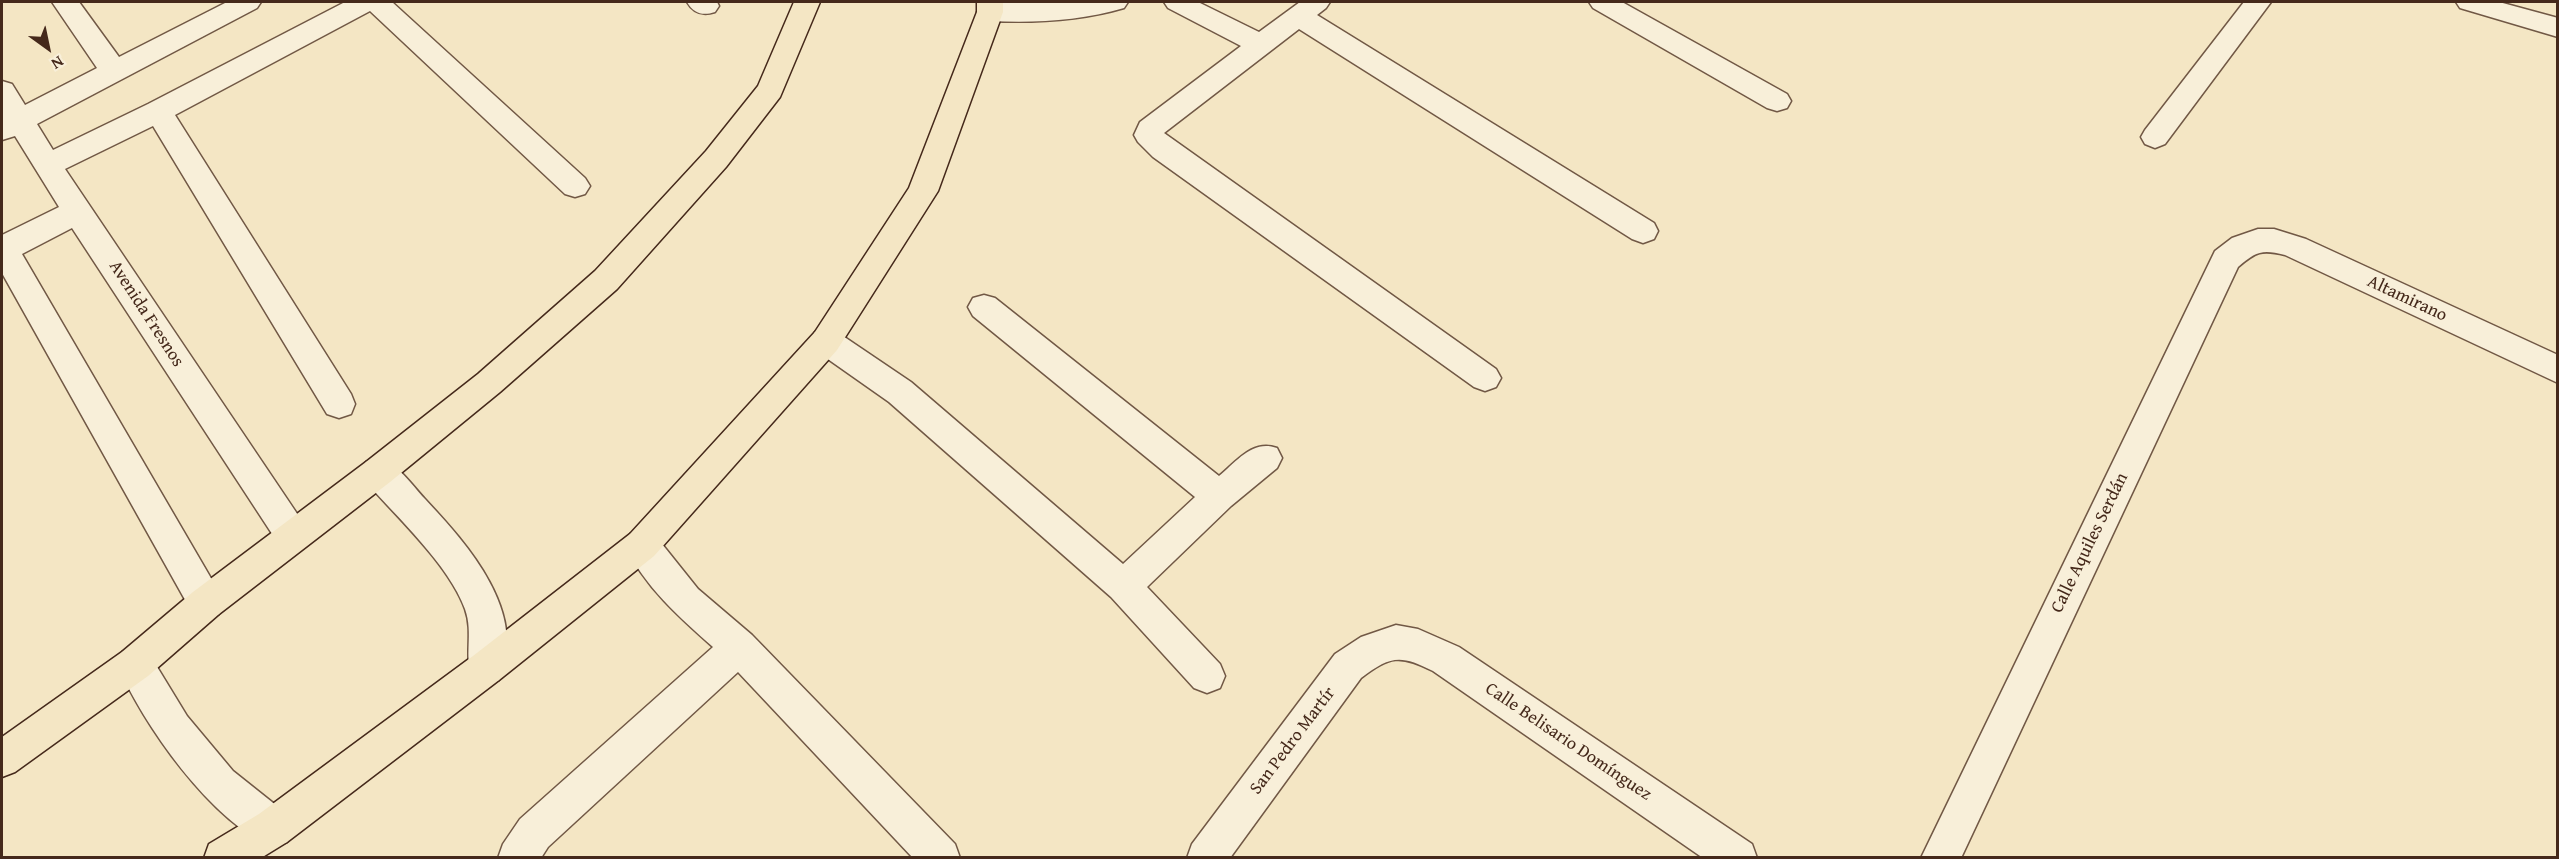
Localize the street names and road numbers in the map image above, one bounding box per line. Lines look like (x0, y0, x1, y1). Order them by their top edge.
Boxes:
street label: Avenida Fresnos (104, 257, 188, 371)
street label: Altamirano (2364, 271, 2450, 327)
street label: Calle Aquiles Serdán (2047, 469, 2133, 617)
street label: Calle Belisario Domínguez (1481, 678, 1655, 806)
street label: San Pedro Martír (1246, 683, 1340, 799)

